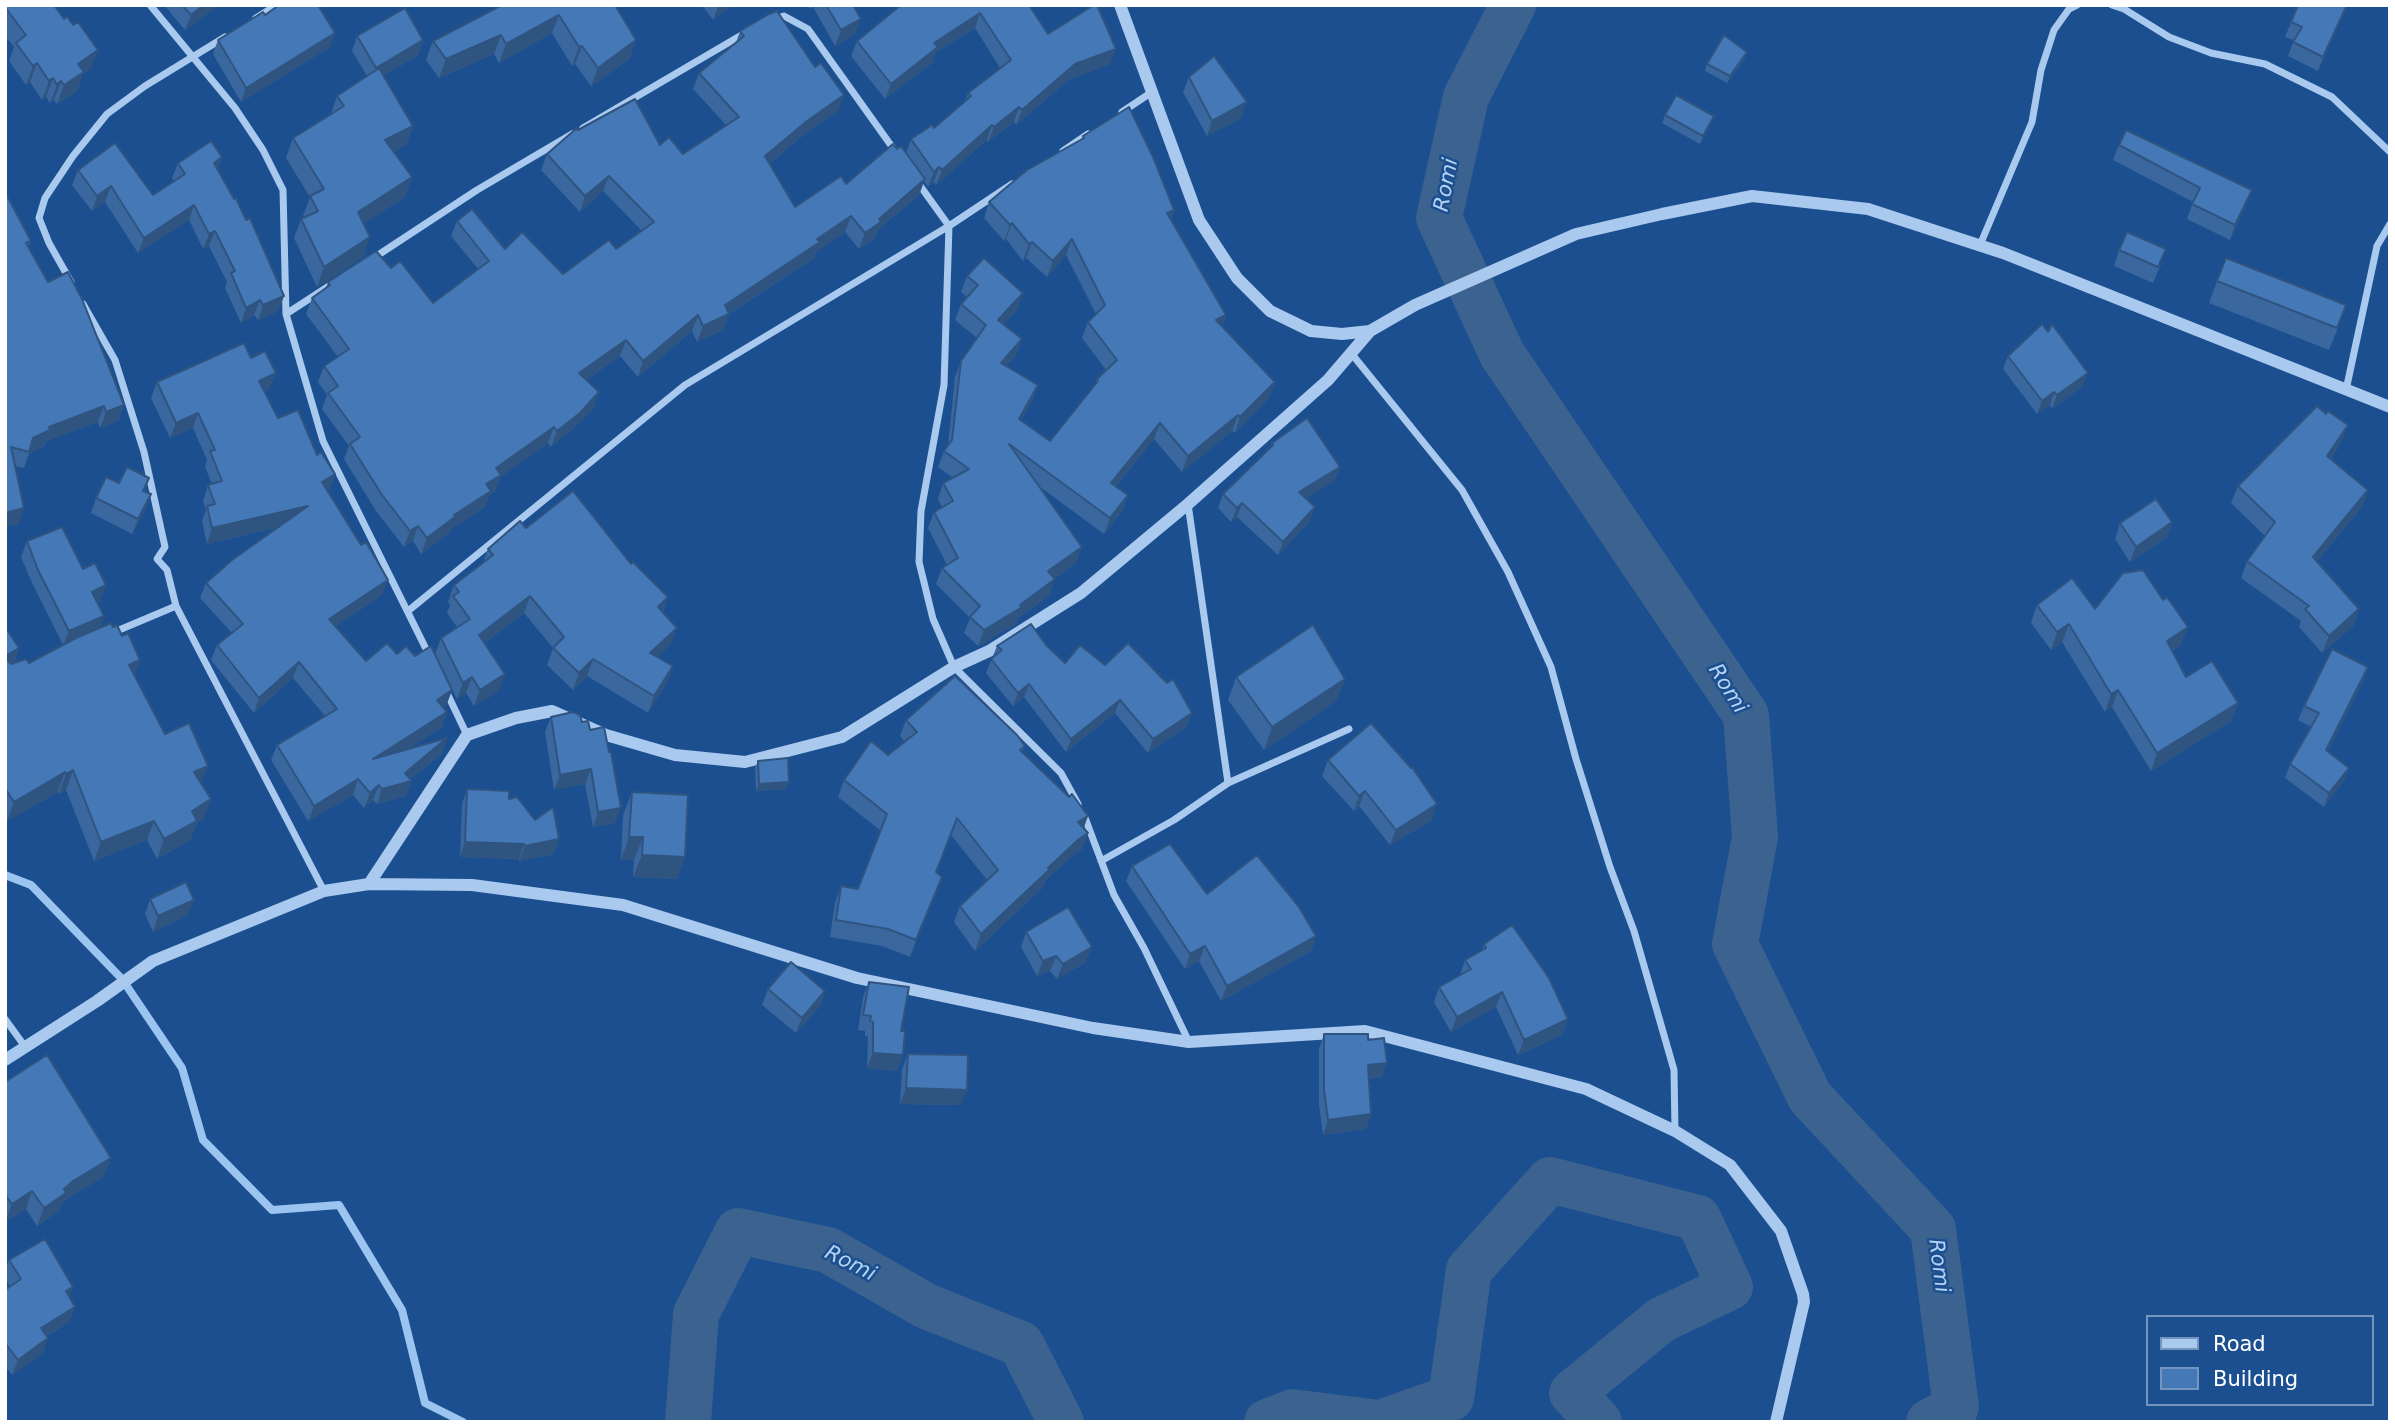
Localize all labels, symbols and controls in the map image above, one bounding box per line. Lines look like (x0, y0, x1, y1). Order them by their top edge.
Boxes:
water label: Romi (1430, 156, 1464, 214)
water label: Romi (1702, 660, 1752, 718)
water label: Romi (1922, 1238, 1954, 1294)
water label: Romi (820, 1241, 880, 1287)
legend (2146, 1315, 2374, 1406)
text: Road (2213, 1332, 2266, 1356)
text: Building (2213, 1367, 2298, 1391)

